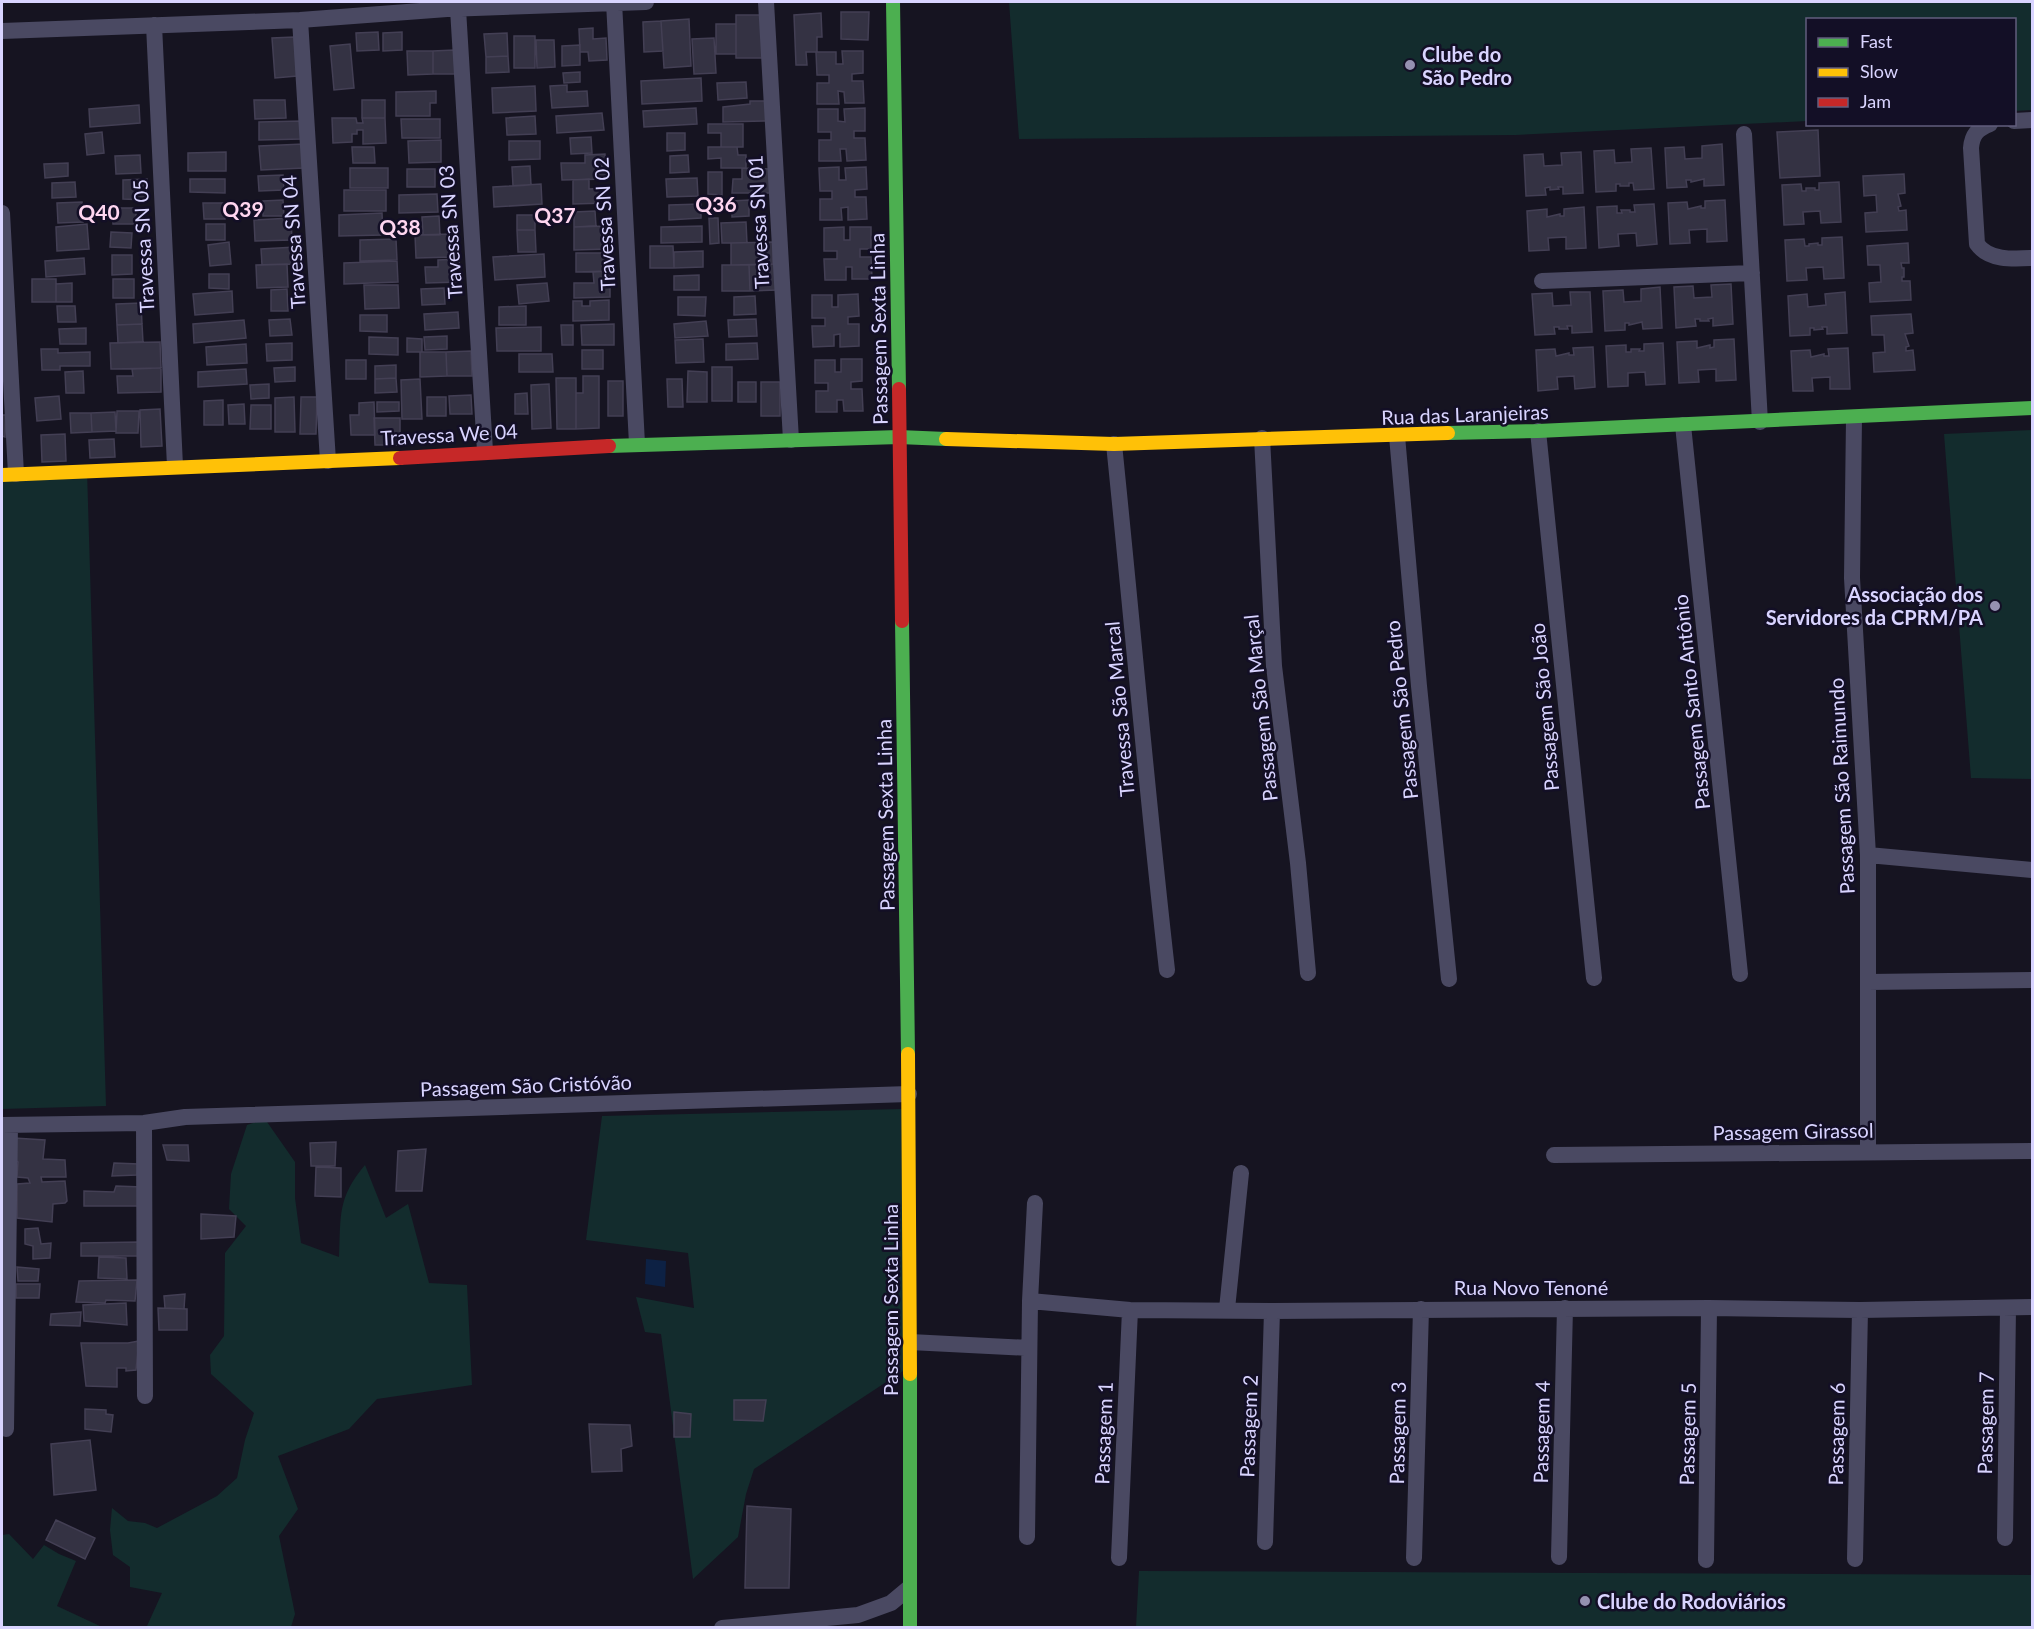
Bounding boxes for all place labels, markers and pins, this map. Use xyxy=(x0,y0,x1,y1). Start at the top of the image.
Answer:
place label: Clube do São Pedro xyxy=(1422,42,1512,89)
marker: Clube do São Pedro xyxy=(1403,58,1417,72)
place label: Associação dos Servidores da CPRM/PA xyxy=(1766,582,1983,629)
marker: Associação dos Servidores da CPRM/PA xyxy=(1988,599,2002,613)
place label: Clube do Rodoviários xyxy=(1597,1589,1786,1613)
marker: Clube do Rodoviários xyxy=(1578,1594,1592,1608)

